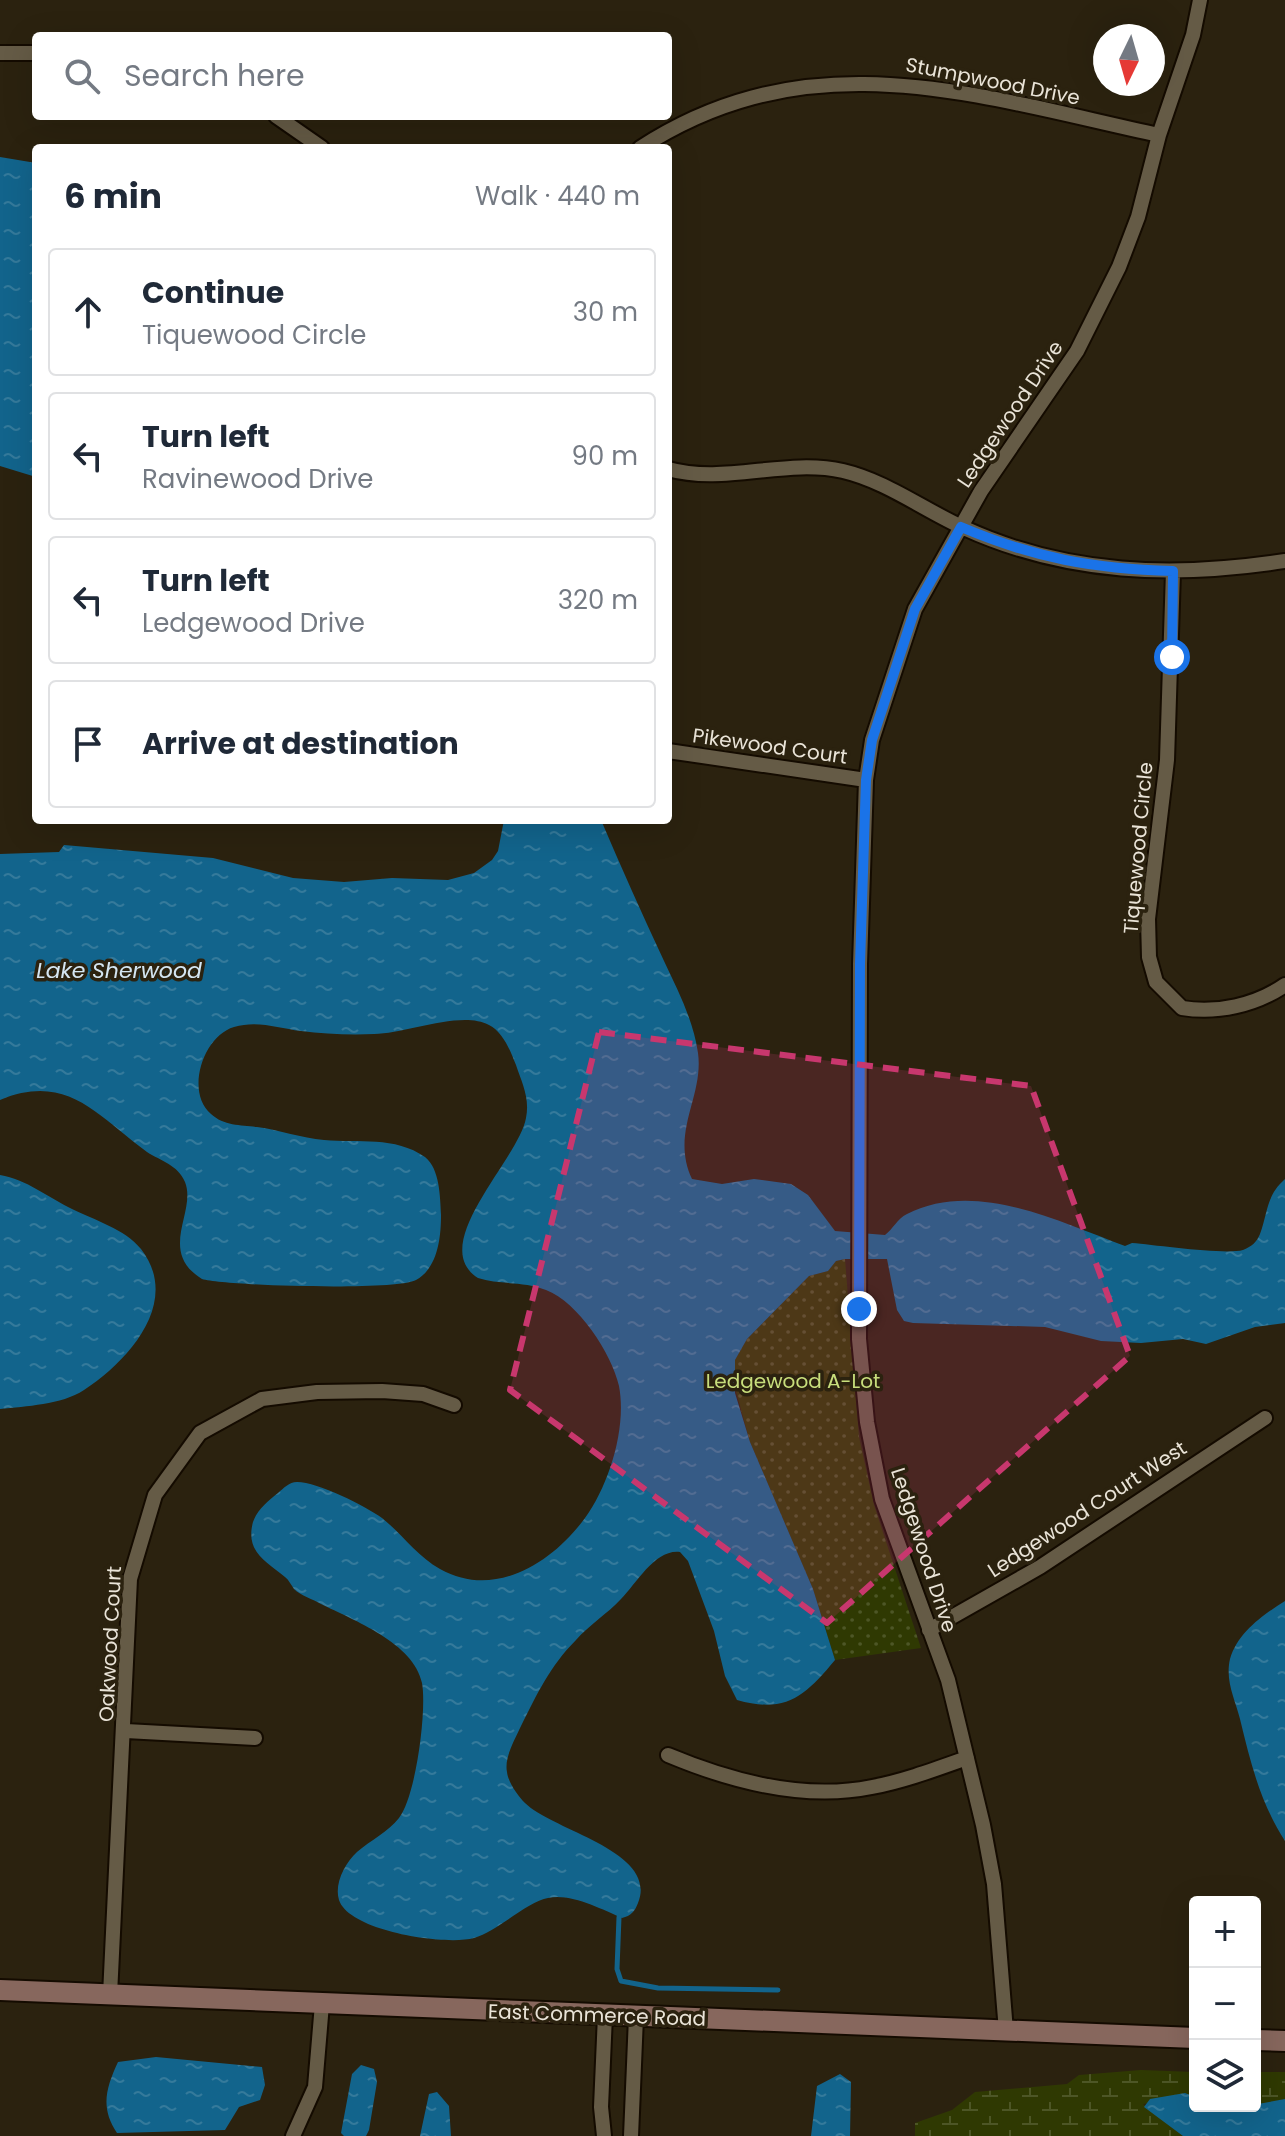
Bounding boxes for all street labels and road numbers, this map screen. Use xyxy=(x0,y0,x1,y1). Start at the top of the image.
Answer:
street label: Stumpwood Drive xyxy=(903,50,1083,112)
street label: Ledgewood Drive xyxy=(950,335,1070,493)
street label: Pikewood Court xyxy=(691,721,849,771)
street label: Tiquewood Circle xyxy=(1117,761,1159,935)
street label: Ledgewood Court West xyxy=(982,1434,1192,1584)
street label: Ledgewood Drive xyxy=(884,1464,964,1636)
street label: Oakwood Court xyxy=(92,1565,128,1723)
street label: East Commerce Road xyxy=(488,1997,706,2033)

